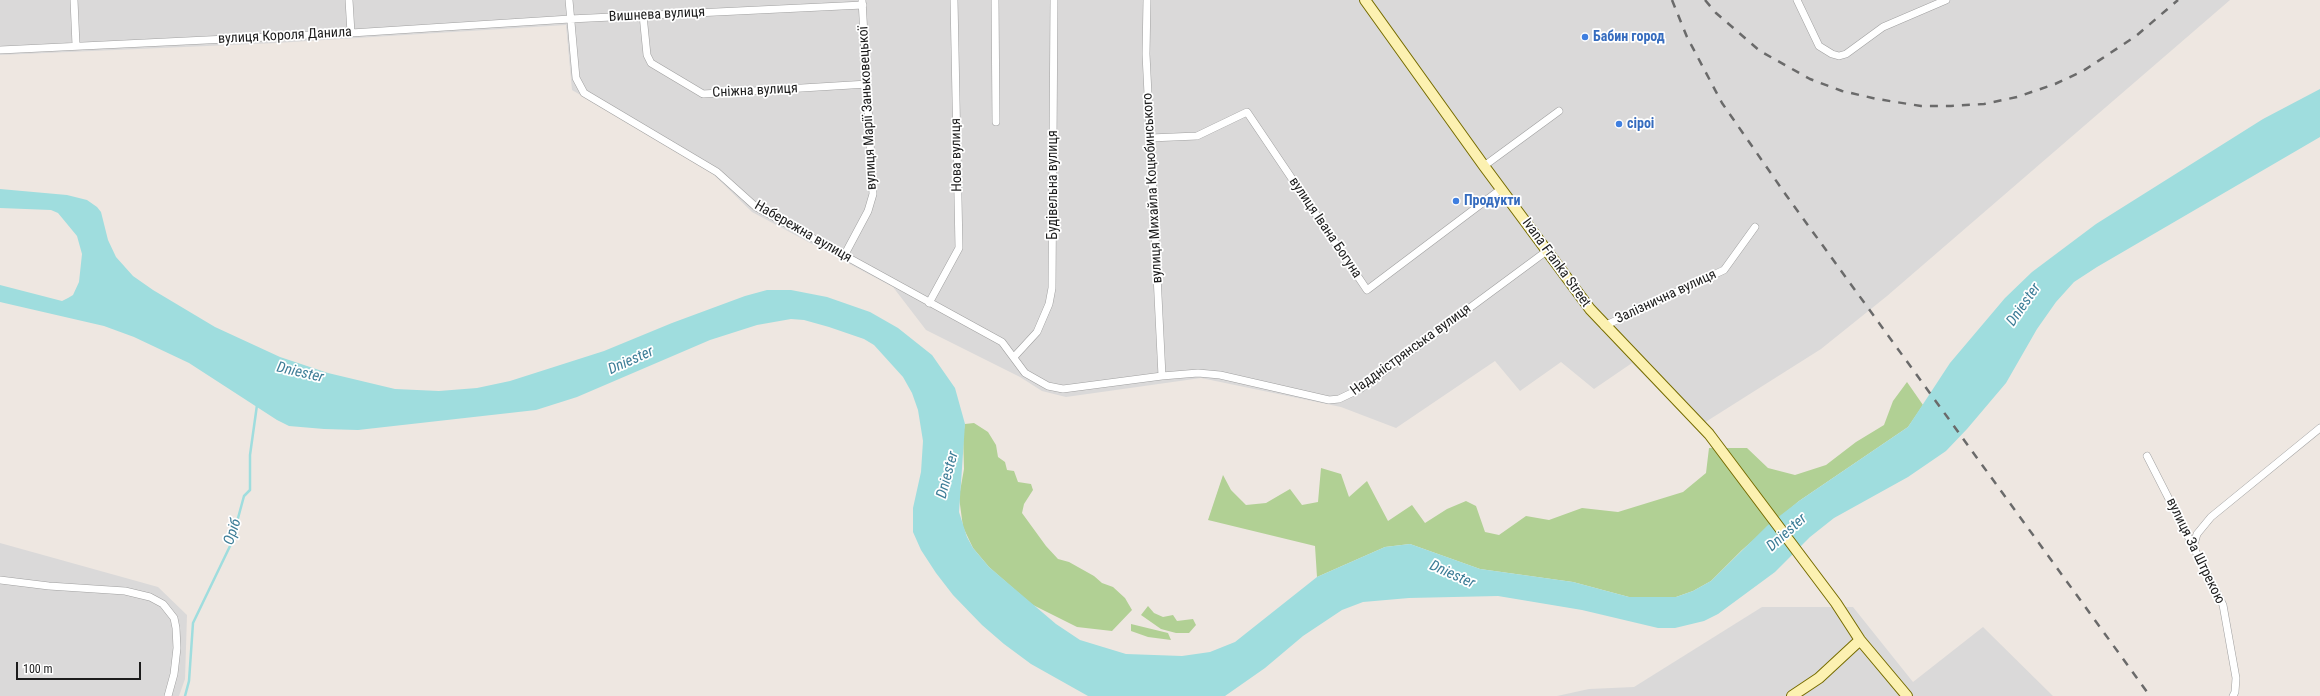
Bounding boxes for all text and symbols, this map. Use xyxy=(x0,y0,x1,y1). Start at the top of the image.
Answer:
street label: Вишнева вулиця xyxy=(608,4,706,26)
street label: вулиця Короля Данила xyxy=(218,24,352,48)
street label: вулиця Марії Заньковецької xyxy=(855,26,881,190)
place label: Бабин город xyxy=(1593,29,1665,45)
marker: Бабин город xyxy=(1580,32,1590,42)
street label: Сніжна вулиця xyxy=(712,80,798,102)
street label: вулиця Михайла Коцюбинського xyxy=(1140,92,1166,284)
place label: сіроі xyxy=(1627,116,1654,132)
street label: Нова вулиця xyxy=(948,118,966,192)
marker: сіроі xyxy=(1614,119,1624,129)
street label: Будівельна вулиця xyxy=(1045,130,1061,240)
street label: вулиця Івана Богуна xyxy=(1285,174,1365,282)
place label: Продукти xyxy=(1464,193,1521,209)
marker: Продукти xyxy=(1451,196,1461,206)
street label: Набережна вулиця xyxy=(751,197,855,267)
street label: Ivana Franka Street xyxy=(1518,215,1594,311)
street label: Залізнична вулиця xyxy=(1613,266,1719,328)
water label: Dniester xyxy=(2003,280,2045,330)
street label: Наддністрянська вулиця xyxy=(1347,301,1475,399)
water label: Dniester xyxy=(606,343,656,379)
water label: Dniester xyxy=(275,359,325,387)
water label: Dniester xyxy=(933,450,963,500)
street label: вулиця За Штрекою xyxy=(2162,495,2228,607)
water label: Dniester xyxy=(1763,510,1811,556)
water label: Оріб xyxy=(220,517,246,547)
water label: Dniester xyxy=(1427,557,1477,593)
scale bar xyxy=(18,654,143,680)
text: 100 m xyxy=(23,662,53,676)

